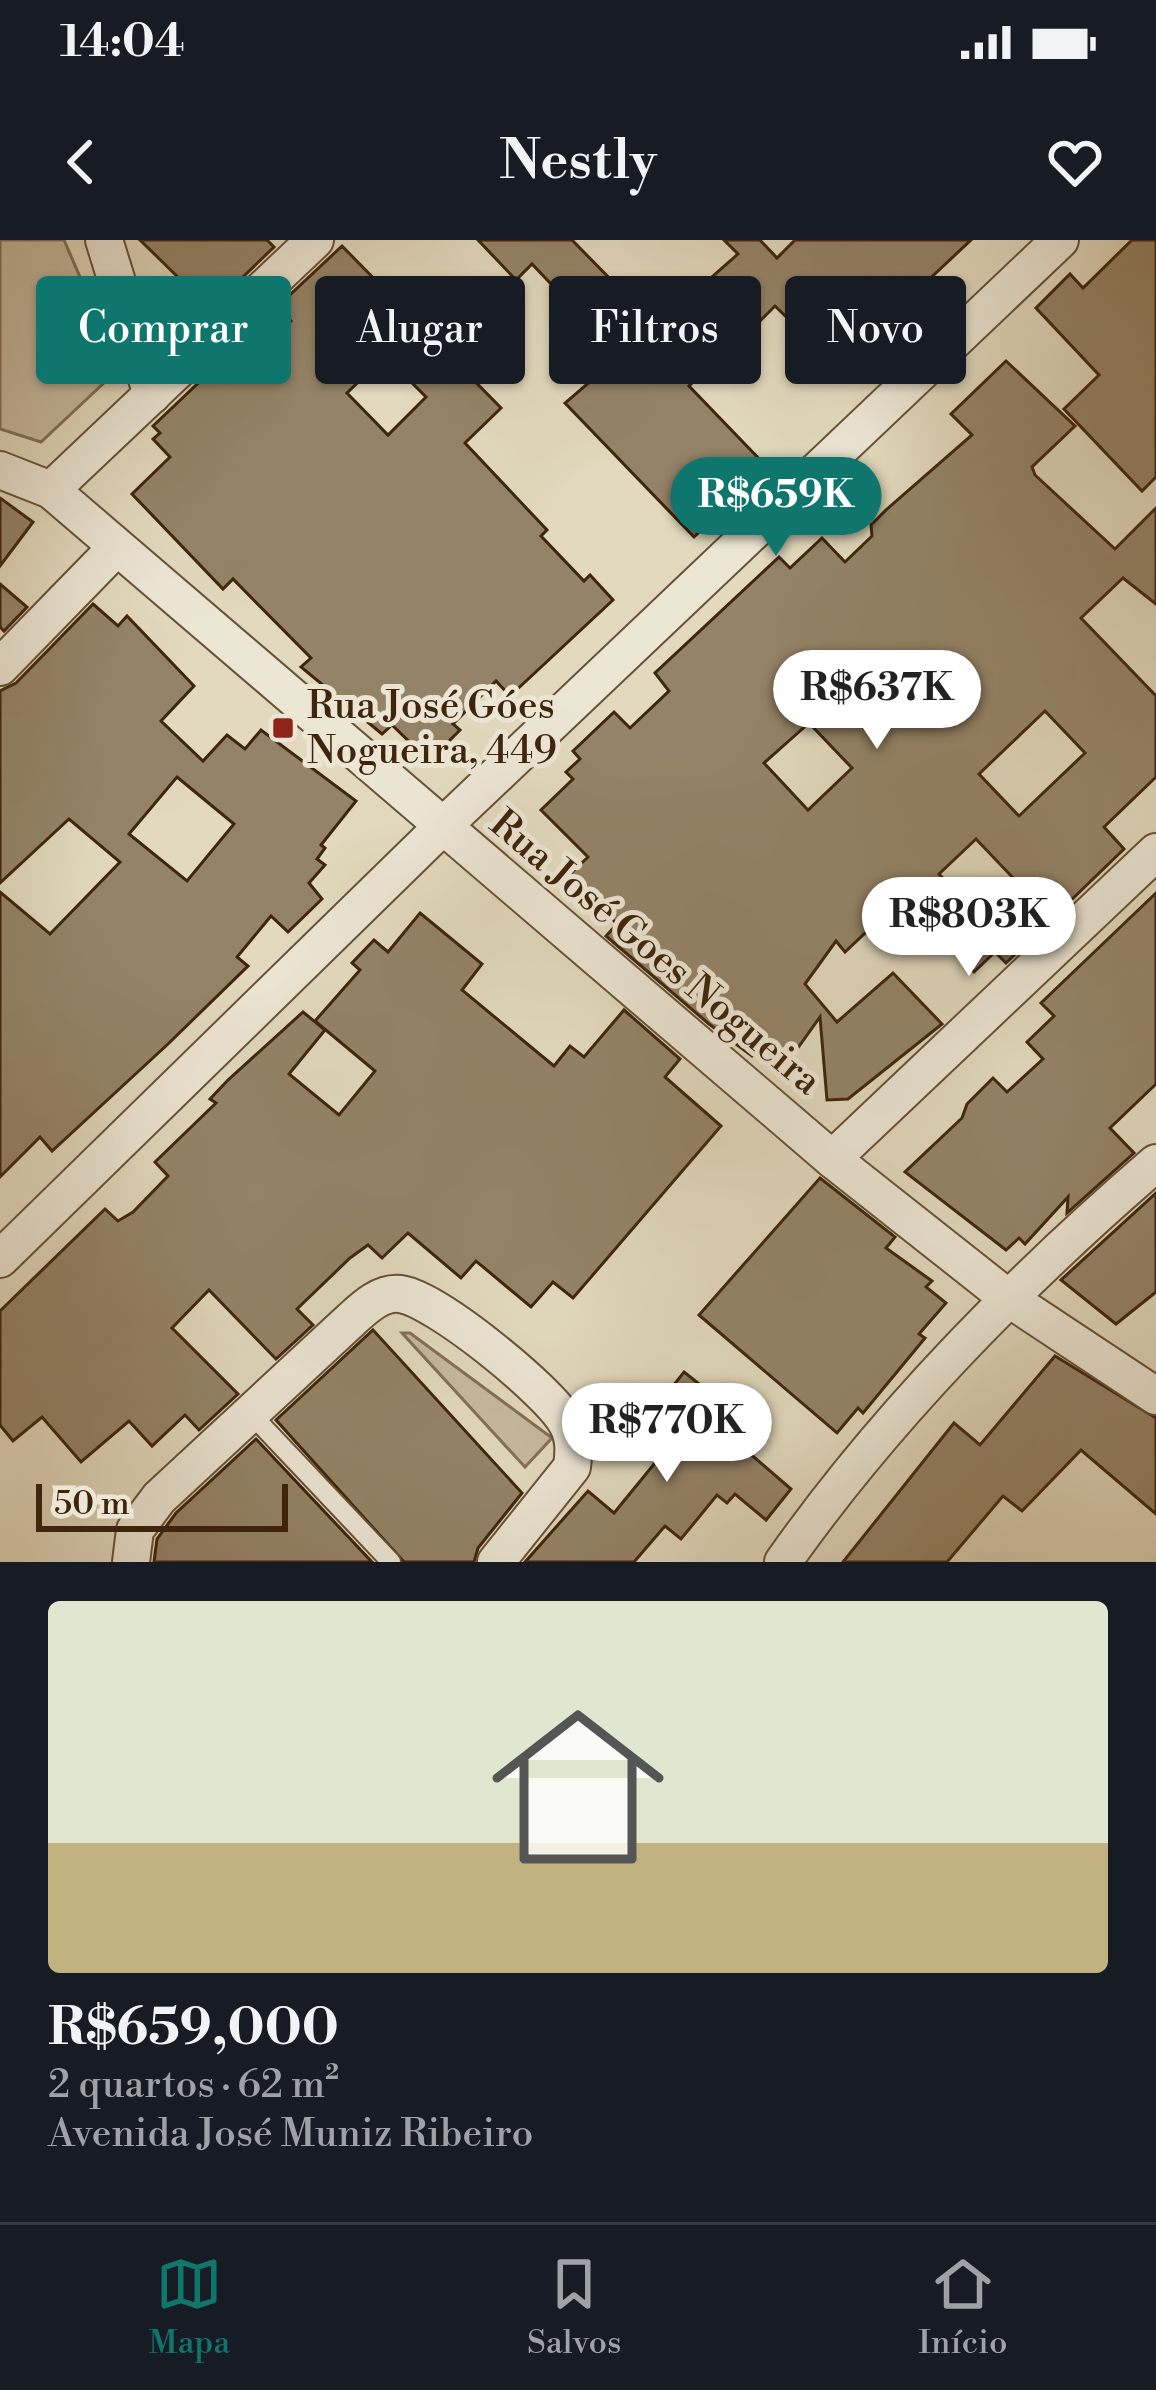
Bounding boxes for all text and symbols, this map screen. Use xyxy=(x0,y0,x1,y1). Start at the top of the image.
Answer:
text: 14:04 xyxy=(60,14,185,71)
text: Nestly xyxy=(499,128,657,196)
icon: back xyxy=(48,129,114,195)
icon: heart xyxy=(1042,129,1108,195)
chip: Comprar xyxy=(36,276,291,384)
chip: Alugar xyxy=(315,276,525,384)
chip: Filtros xyxy=(549,276,761,384)
chip: Novo xyxy=(785,276,966,384)
pin: R$659K xyxy=(678,457,874,559)
text: R$659K xyxy=(698,471,854,520)
pin: R$637K xyxy=(779,650,975,752)
text: R$637K xyxy=(800,664,954,713)
place label: Rua José Góes Nogueira, 449 xyxy=(307,682,557,776)
marker: Rua José Góes Nogueira, 449 xyxy=(270,715,296,741)
street label: Rua José Goes Nogueira xyxy=(479,800,831,1106)
pin: R$803K xyxy=(871,877,1067,979)
text: R$803K xyxy=(889,891,1049,940)
pin: R$770K xyxy=(569,1383,765,1485)
text: R$770K xyxy=(589,1397,745,1446)
scale bar xyxy=(36,1478,288,1531)
text: 50 m xyxy=(54,1484,130,1525)
icon: home xyxy=(470,1679,686,1895)
text: R$659,000 xyxy=(48,1997,339,2061)
text: 2 quartos · 62 m² xyxy=(48,2061,339,2110)
text: Avenida José Muniz Ribeiro xyxy=(48,2110,533,2159)
tab: Mapa xyxy=(148,2251,230,2364)
tab: Salvos xyxy=(527,2251,621,2364)
tab: Início xyxy=(918,2251,1008,2364)

